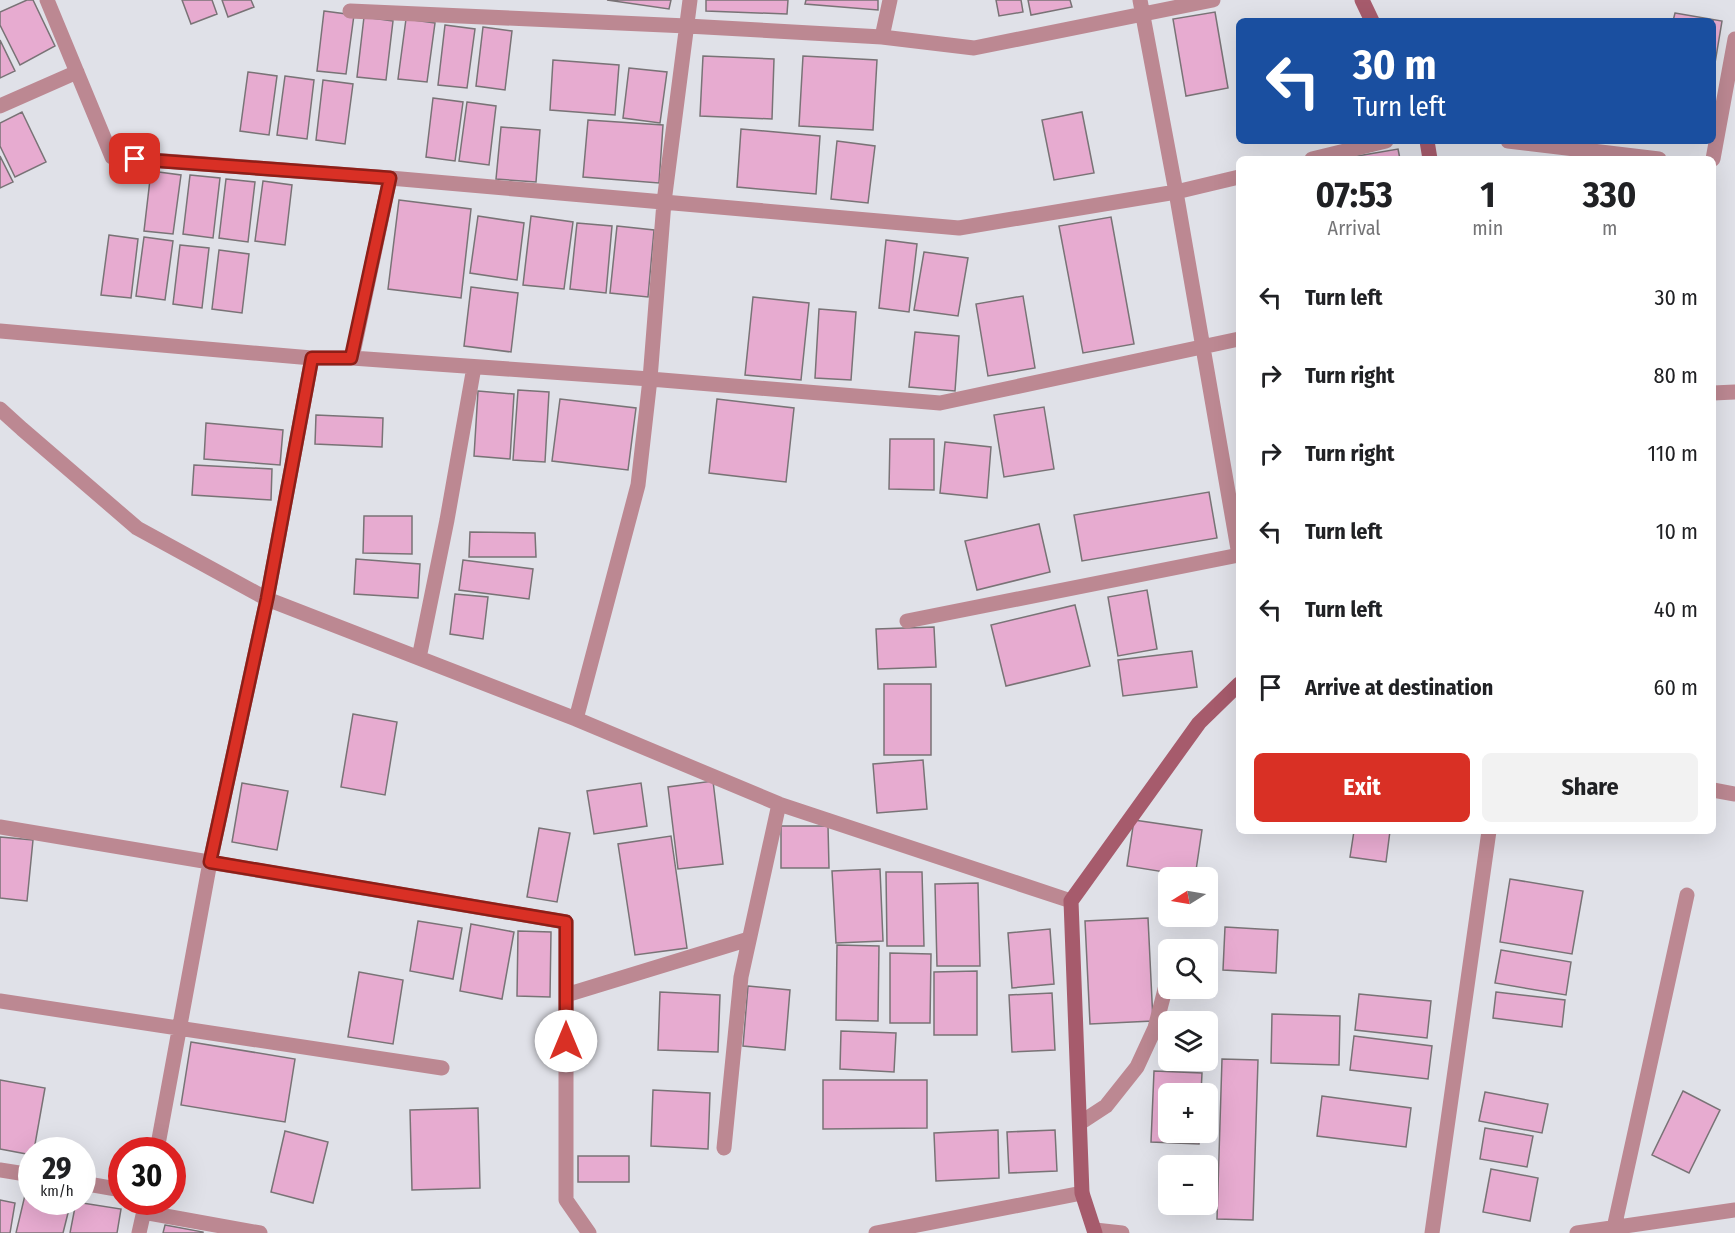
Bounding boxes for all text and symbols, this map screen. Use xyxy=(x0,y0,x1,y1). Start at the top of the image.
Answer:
text: 30 m xyxy=(1353,40,1437,90)
icon: left xyxy=(1254,42,1332,120)
text: Turn left xyxy=(1353,91,1446,123)
pin xyxy=(109,133,160,184)
icon: arrive xyxy=(118,142,151,175)
text: 07:53 xyxy=(1316,173,1393,217)
text: 1 xyxy=(1480,173,1495,217)
text: 330 xyxy=(1583,173,1636,217)
text: Arrival xyxy=(1328,216,1381,240)
text: min xyxy=(1472,216,1503,240)
text: m xyxy=(1602,216,1617,240)
icon: left xyxy=(1254,281,1287,314)
text: Turn left xyxy=(1305,284,1383,311)
text: 30 m xyxy=(1655,284,1698,311)
icon: right xyxy=(1254,359,1287,392)
text: Turn right xyxy=(1305,362,1394,389)
text: 80 m xyxy=(1653,362,1698,389)
icon: right xyxy=(1254,437,1287,470)
text: Turn right xyxy=(1305,440,1394,467)
text: 110 m xyxy=(1648,440,1698,467)
icon: left xyxy=(1254,515,1287,548)
text: Turn left xyxy=(1305,518,1383,545)
text: 10 m xyxy=(1656,518,1698,545)
icon: left xyxy=(1254,593,1287,626)
text: Turn left xyxy=(1305,596,1383,623)
text: 40 m xyxy=(1654,596,1698,623)
icon: arrive xyxy=(1254,671,1287,704)
text: Arrive at destination xyxy=(1305,674,1493,701)
text: 60 m xyxy=(1654,674,1698,701)
button: Exit xyxy=(1254,753,1470,822)
button: Share xyxy=(1482,753,1698,822)
north arrow xyxy=(1158,867,1218,927)
map controls xyxy=(1158,867,1218,1215)
button: search xyxy=(1158,939,1218,999)
position arrow xyxy=(534,1009,598,1073)
button: layers xyxy=(1158,1011,1218,1071)
button: + xyxy=(1158,1083,1218,1143)
speed limit sign: 30 xyxy=(108,1137,186,1215)
text: 29 xyxy=(42,1151,72,1187)
button: − xyxy=(1158,1155,1218,1215)
text: km/h xyxy=(40,1182,74,1200)

